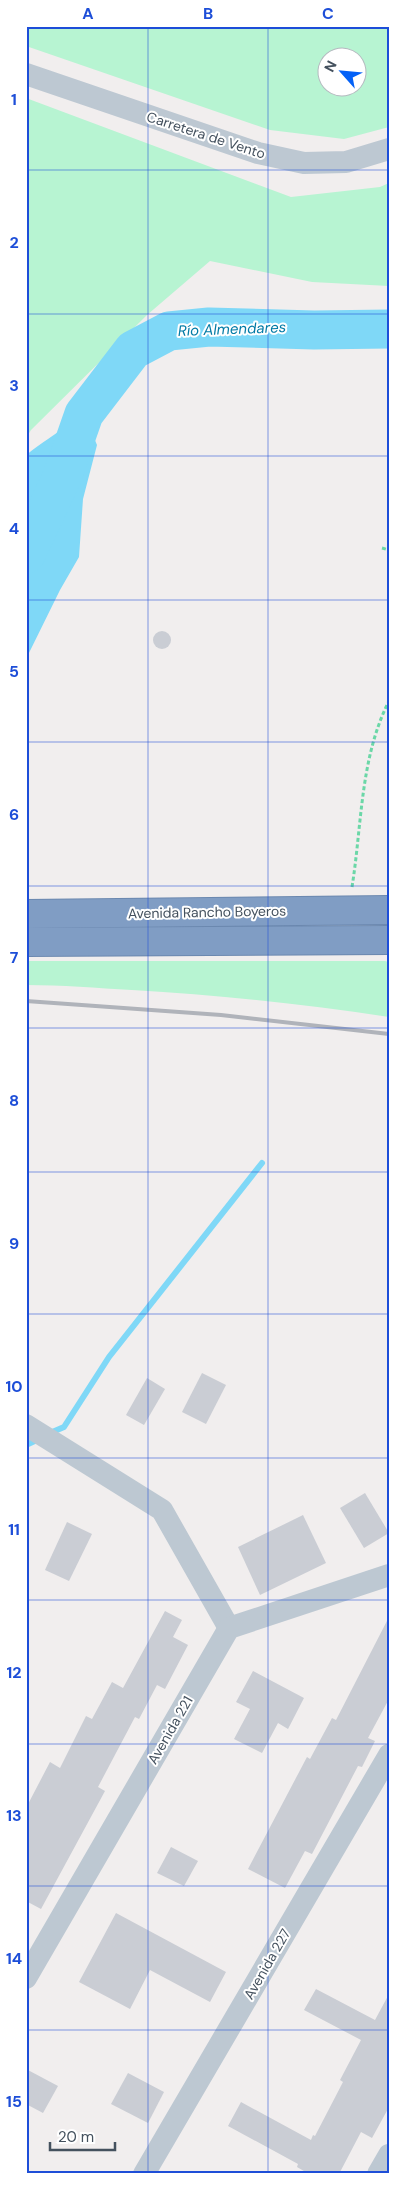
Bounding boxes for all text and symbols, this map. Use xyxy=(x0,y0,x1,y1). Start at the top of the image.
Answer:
text: A xyxy=(82,3,94,24)
text: B xyxy=(203,3,213,24)
text: C xyxy=(322,3,334,24)
north arrow xyxy=(318,48,368,98)
text: N xyxy=(320,57,341,75)
text: 1 xyxy=(11,89,17,110)
street label: Carretera de Vento xyxy=(144,107,268,163)
text: 2 xyxy=(9,232,19,253)
water label: Río Almendares xyxy=(178,317,286,341)
text: 3 xyxy=(9,375,19,396)
text: 4 xyxy=(9,518,19,539)
text: 5 xyxy=(9,661,19,682)
text: 6 xyxy=(9,804,19,825)
street label: Avenida Rancho Boyeros xyxy=(128,902,286,922)
text: 7 xyxy=(10,947,19,968)
text: 8 xyxy=(9,1090,19,1111)
text: 9 xyxy=(9,1233,19,1254)
text: 10 xyxy=(5,1376,23,1397)
text: 11 xyxy=(8,1519,20,1540)
text: 12 xyxy=(6,1662,22,1683)
street label: Avenida 221 xyxy=(143,1693,197,1767)
text: 13 xyxy=(6,1805,22,1826)
street label: Avenida 227 xyxy=(240,1926,294,2002)
text: 14 xyxy=(6,1948,22,1969)
text: 15 xyxy=(6,2091,22,2112)
scale bar xyxy=(50,2120,115,2152)
text: 20 m xyxy=(58,2127,94,2147)

